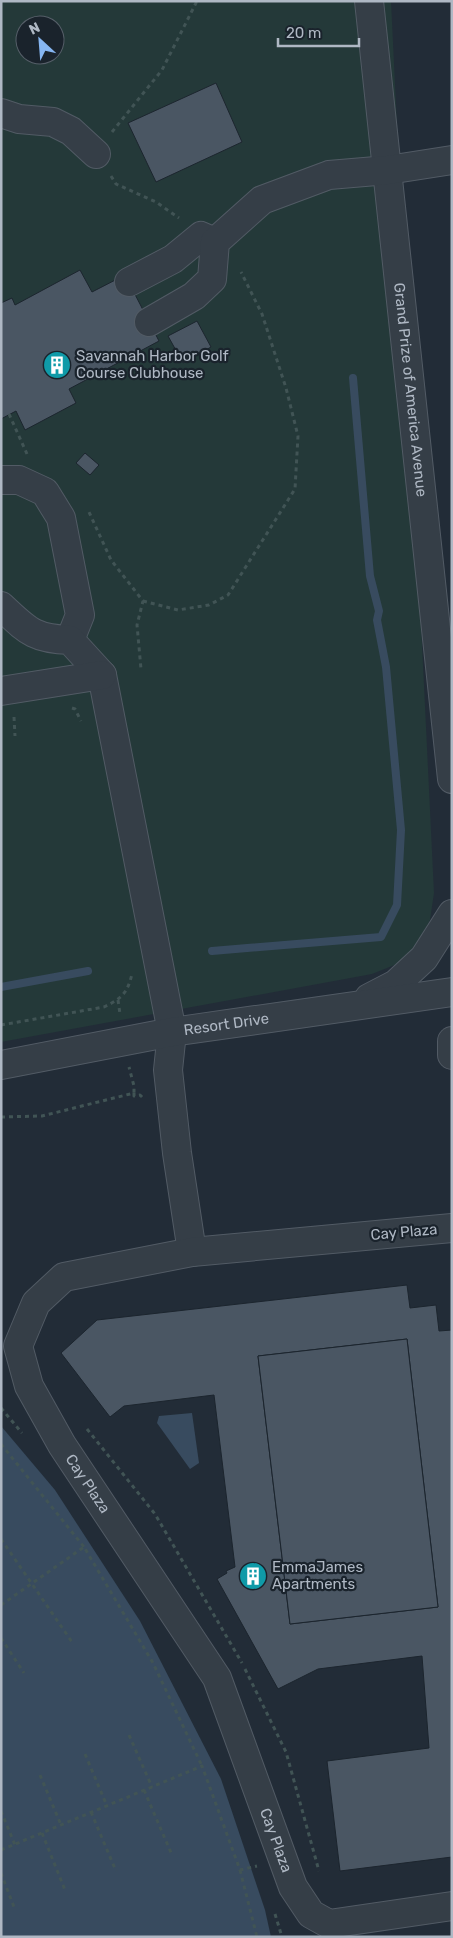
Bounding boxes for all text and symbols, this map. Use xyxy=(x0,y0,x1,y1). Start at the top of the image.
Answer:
north arrow xyxy=(15,15,65,65)
scale bar xyxy=(278,15,359,47)
text: N xyxy=(26,19,43,39)
text: 20 m xyxy=(286,24,321,42)
street label: Grand Prize of America Avenue xyxy=(390,282,431,498)
place label: Savannah Harbor Golf Course Clubhouse xyxy=(76,347,229,382)
building icon: Savannah Harbor Golf Course Clubhouse xyxy=(42,350,72,380)
street label: Resort Drive xyxy=(183,1009,270,1039)
street label: Cay Plaza xyxy=(370,1220,438,1244)
street label: Cay Plaza xyxy=(62,1451,114,1517)
place label: EmmaJames Apartments xyxy=(272,1558,364,1593)
building icon: EmmaJames Apartments xyxy=(238,1561,268,1591)
street label: Cay Plaza xyxy=(256,1806,296,1875)

